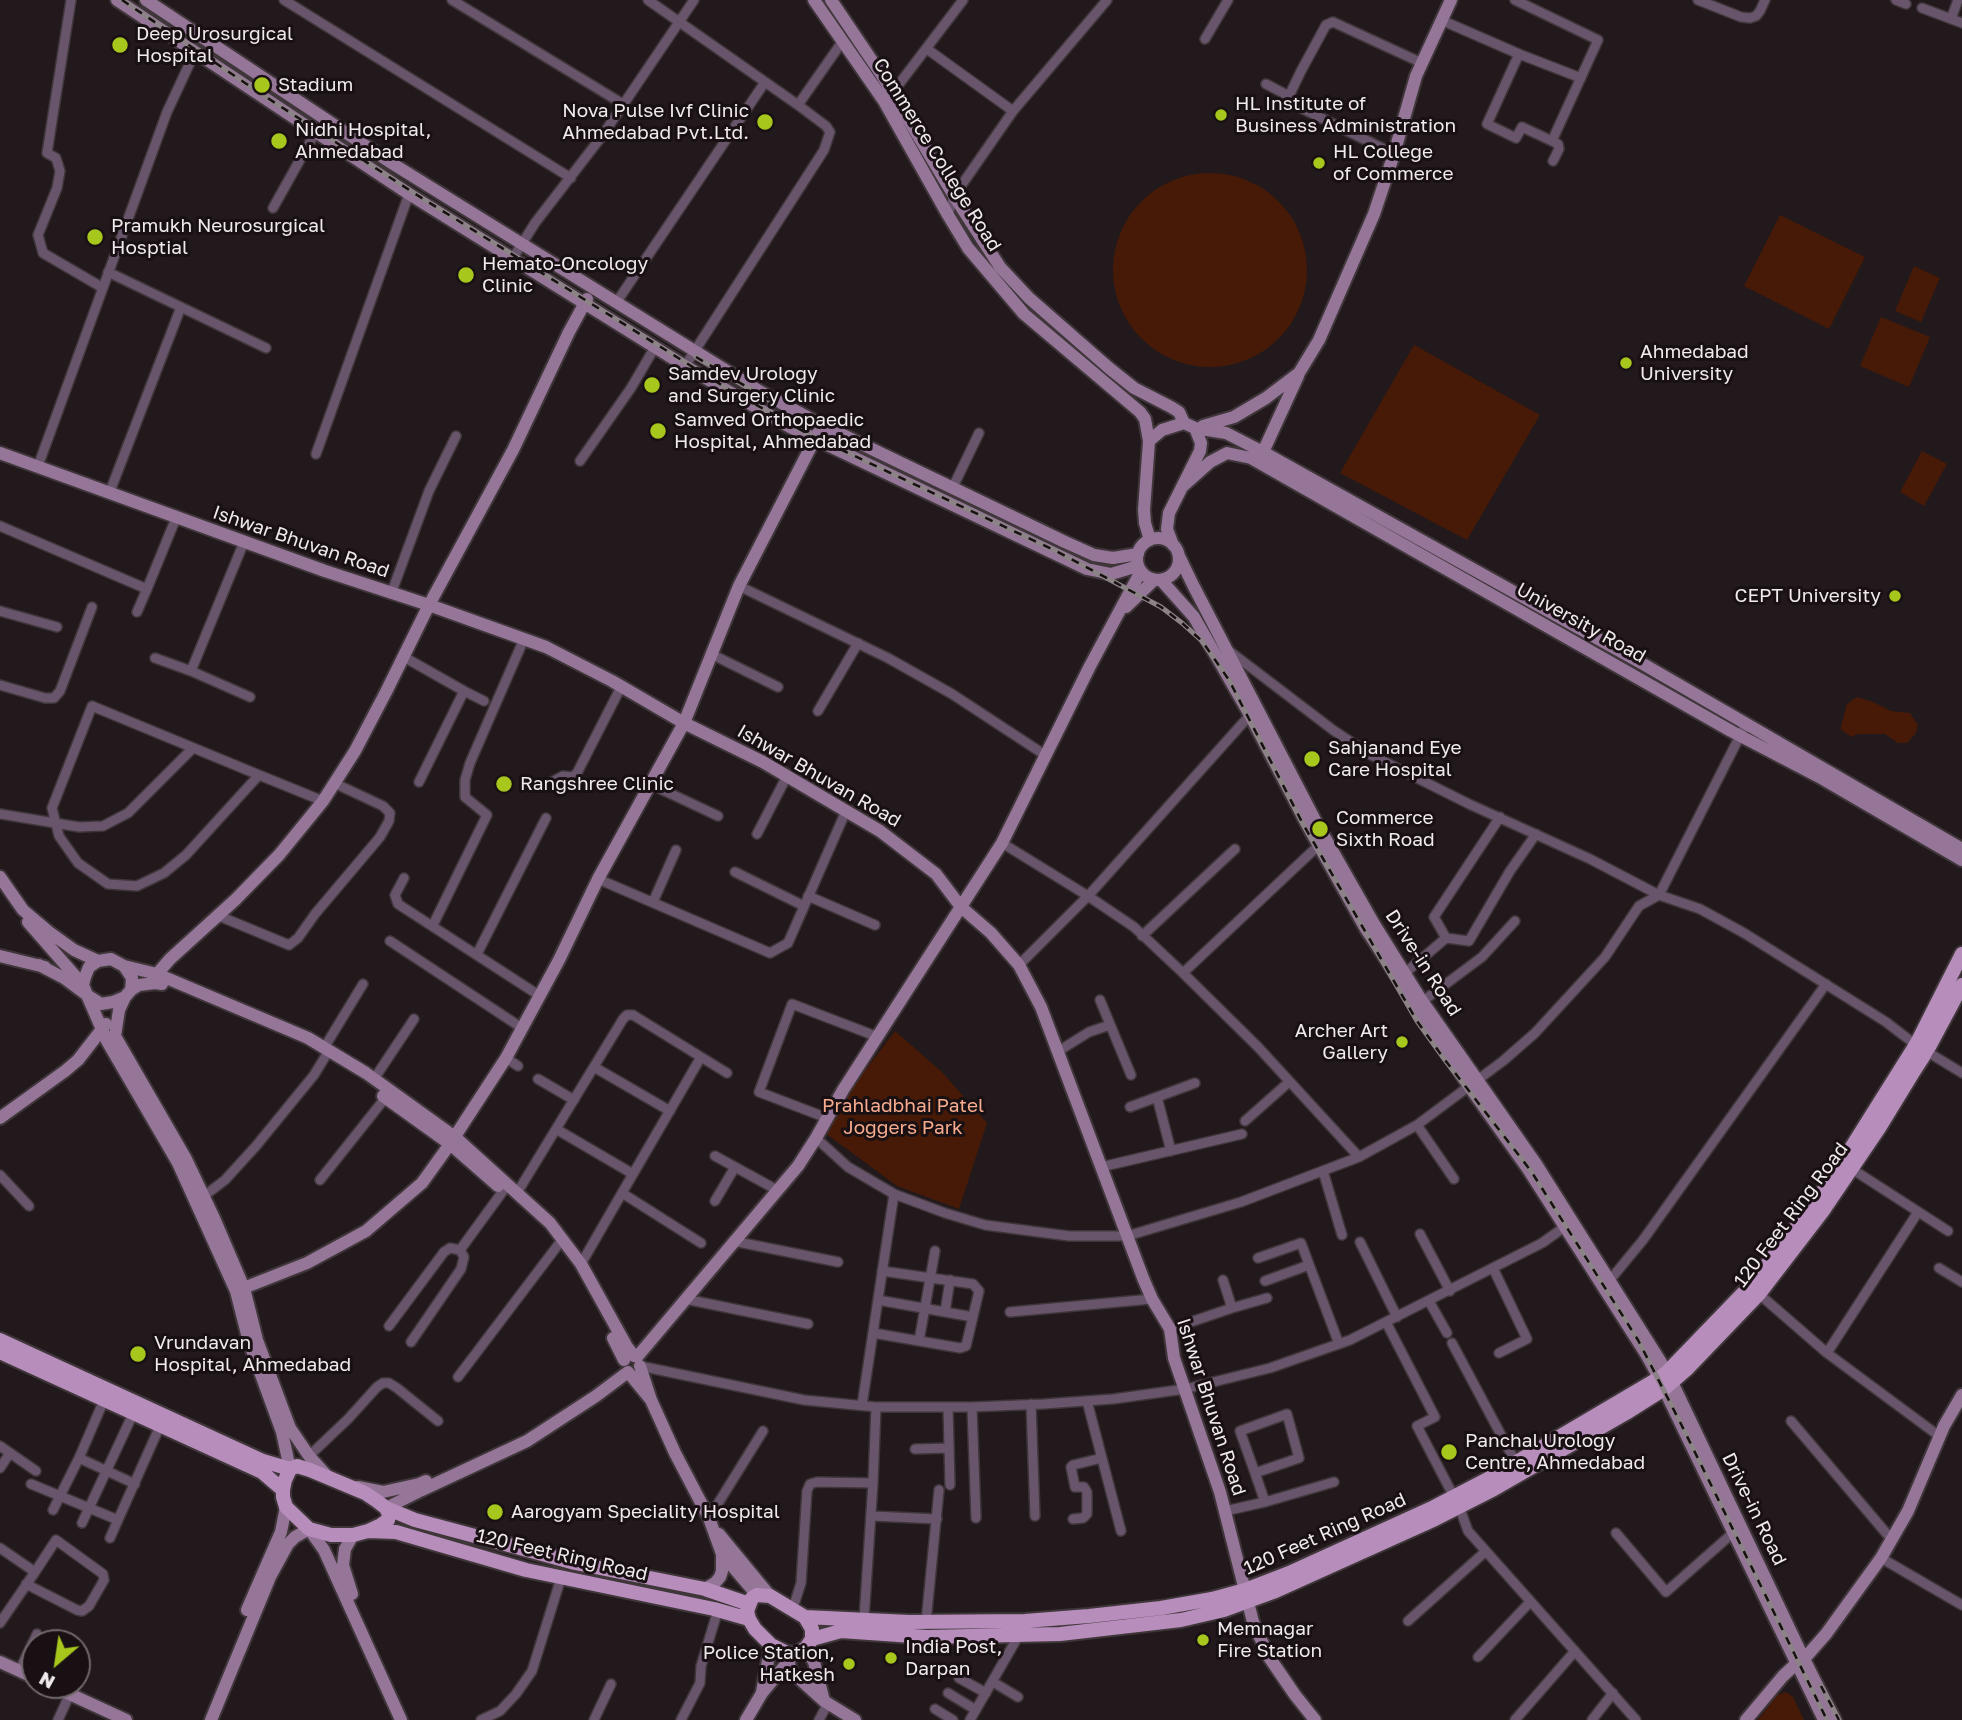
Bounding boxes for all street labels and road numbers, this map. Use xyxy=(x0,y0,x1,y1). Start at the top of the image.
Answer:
street label: Commerce College Road xyxy=(868,54,1006,256)
street label: Ishwar Bhuvan Road xyxy=(210,501,392,583)
street label: University Road xyxy=(1512,578,1650,668)
street label: Ishwar Bhuvan Road xyxy=(733,720,905,832)
street label: Drive-in Road xyxy=(1380,905,1466,1021)
street label: 120 Feet Ring Road xyxy=(1729,1138,1853,1292)
street label: Ishwar Bhuvan Road xyxy=(1172,1315,1250,1499)
street label: Drive-in Road xyxy=(1717,1449,1791,1569)
street label: 120 Feet Ring Road xyxy=(1240,1488,1410,1580)
street label: 120 Feet Ring Road xyxy=(474,1524,650,1586)

